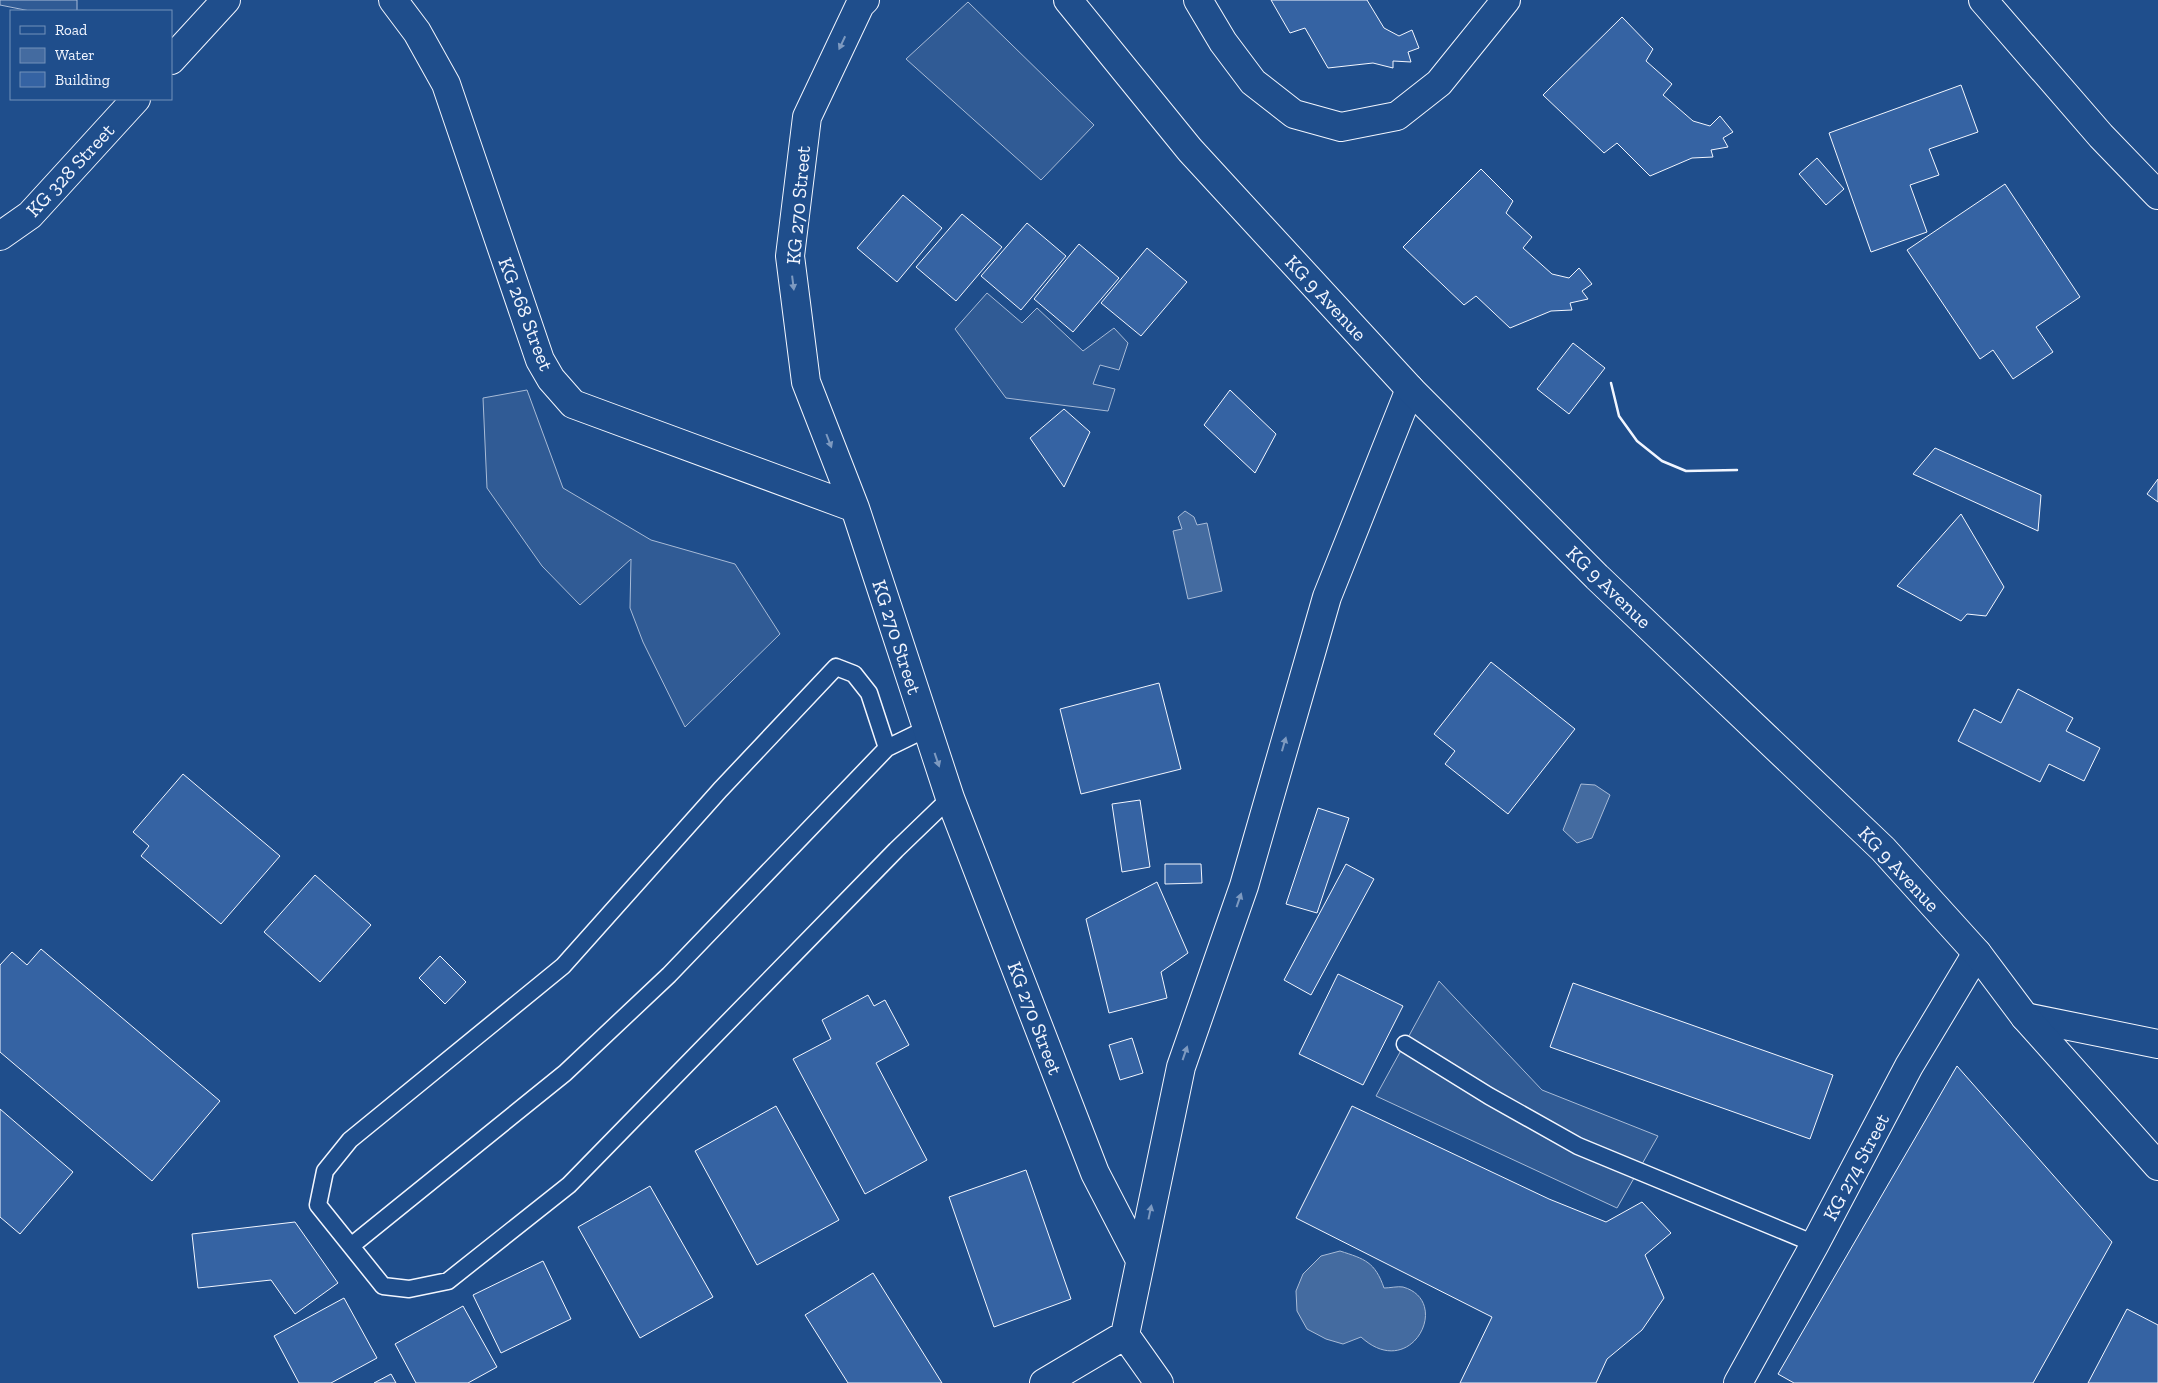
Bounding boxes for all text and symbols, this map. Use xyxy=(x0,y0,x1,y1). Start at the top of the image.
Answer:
legend xyxy=(10,10,172,100)
text: Road xyxy=(55,21,88,39)
one-way arrow xyxy=(838,36,846,50)
text: Water xyxy=(55,46,95,64)
text: Building xyxy=(55,71,110,89)
street label: KG 328 Street xyxy=(21,118,120,222)
street label: KG 270 Street xyxy=(781,144,815,265)
street label: KG 9 Avenue xyxy=(1280,250,1372,346)
street label: KG 268 Street xyxy=(493,254,559,375)
one-way arrow xyxy=(789,276,797,292)
one-way arrow xyxy=(825,434,833,448)
street label: KG 9 Avenue xyxy=(1562,541,1656,633)
street label: KG 270 Street xyxy=(867,577,927,698)
one-way arrow xyxy=(1281,736,1289,751)
one-way arrow xyxy=(934,753,941,768)
street label: KG 9 Avenue xyxy=(1853,821,1945,917)
one-way arrow xyxy=(1235,892,1243,907)
street label: KG 270 Street xyxy=(1002,958,1068,1078)
one-way arrow xyxy=(1182,1046,1190,1061)
street label: KG 274 Street xyxy=(1818,1109,1895,1225)
one-way arrow xyxy=(1147,1204,1155,1220)

